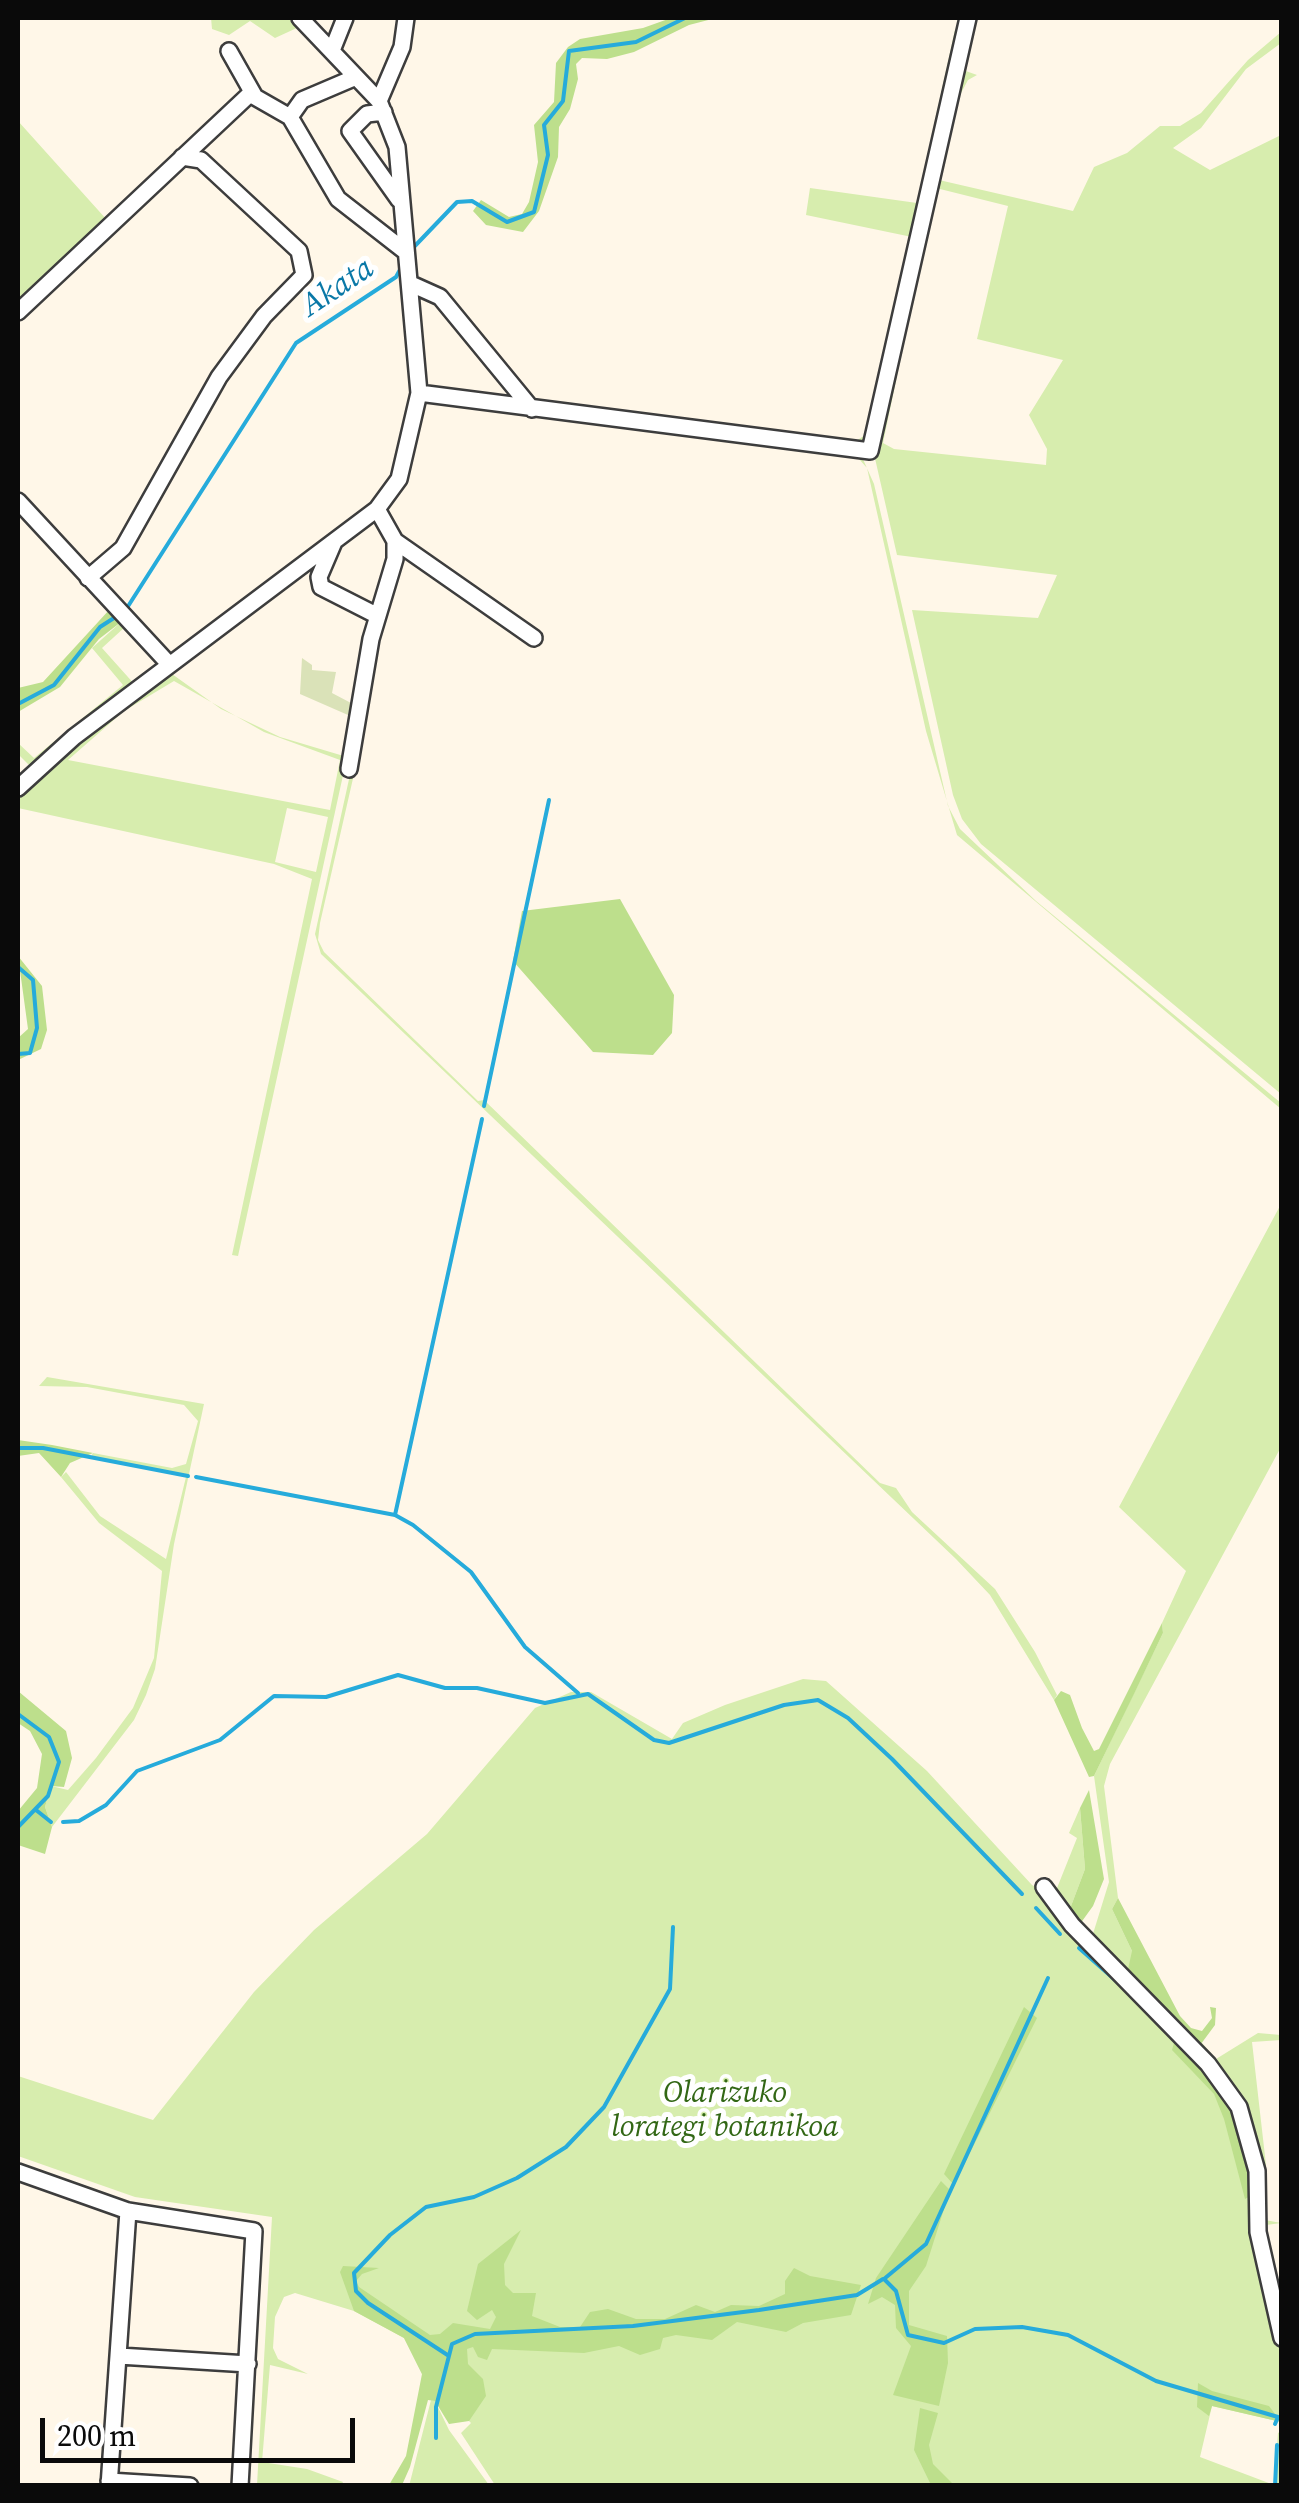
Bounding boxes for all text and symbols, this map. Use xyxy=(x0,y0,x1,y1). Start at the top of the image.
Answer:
water label: Akata xyxy=(294,250,382,326)
park label: Olarizuko lorategi botanikoa xyxy=(611,2076,839,2146)
scale bar xyxy=(45,2398,360,2460)
text: 200 m xyxy=(57,2415,136,2456)

